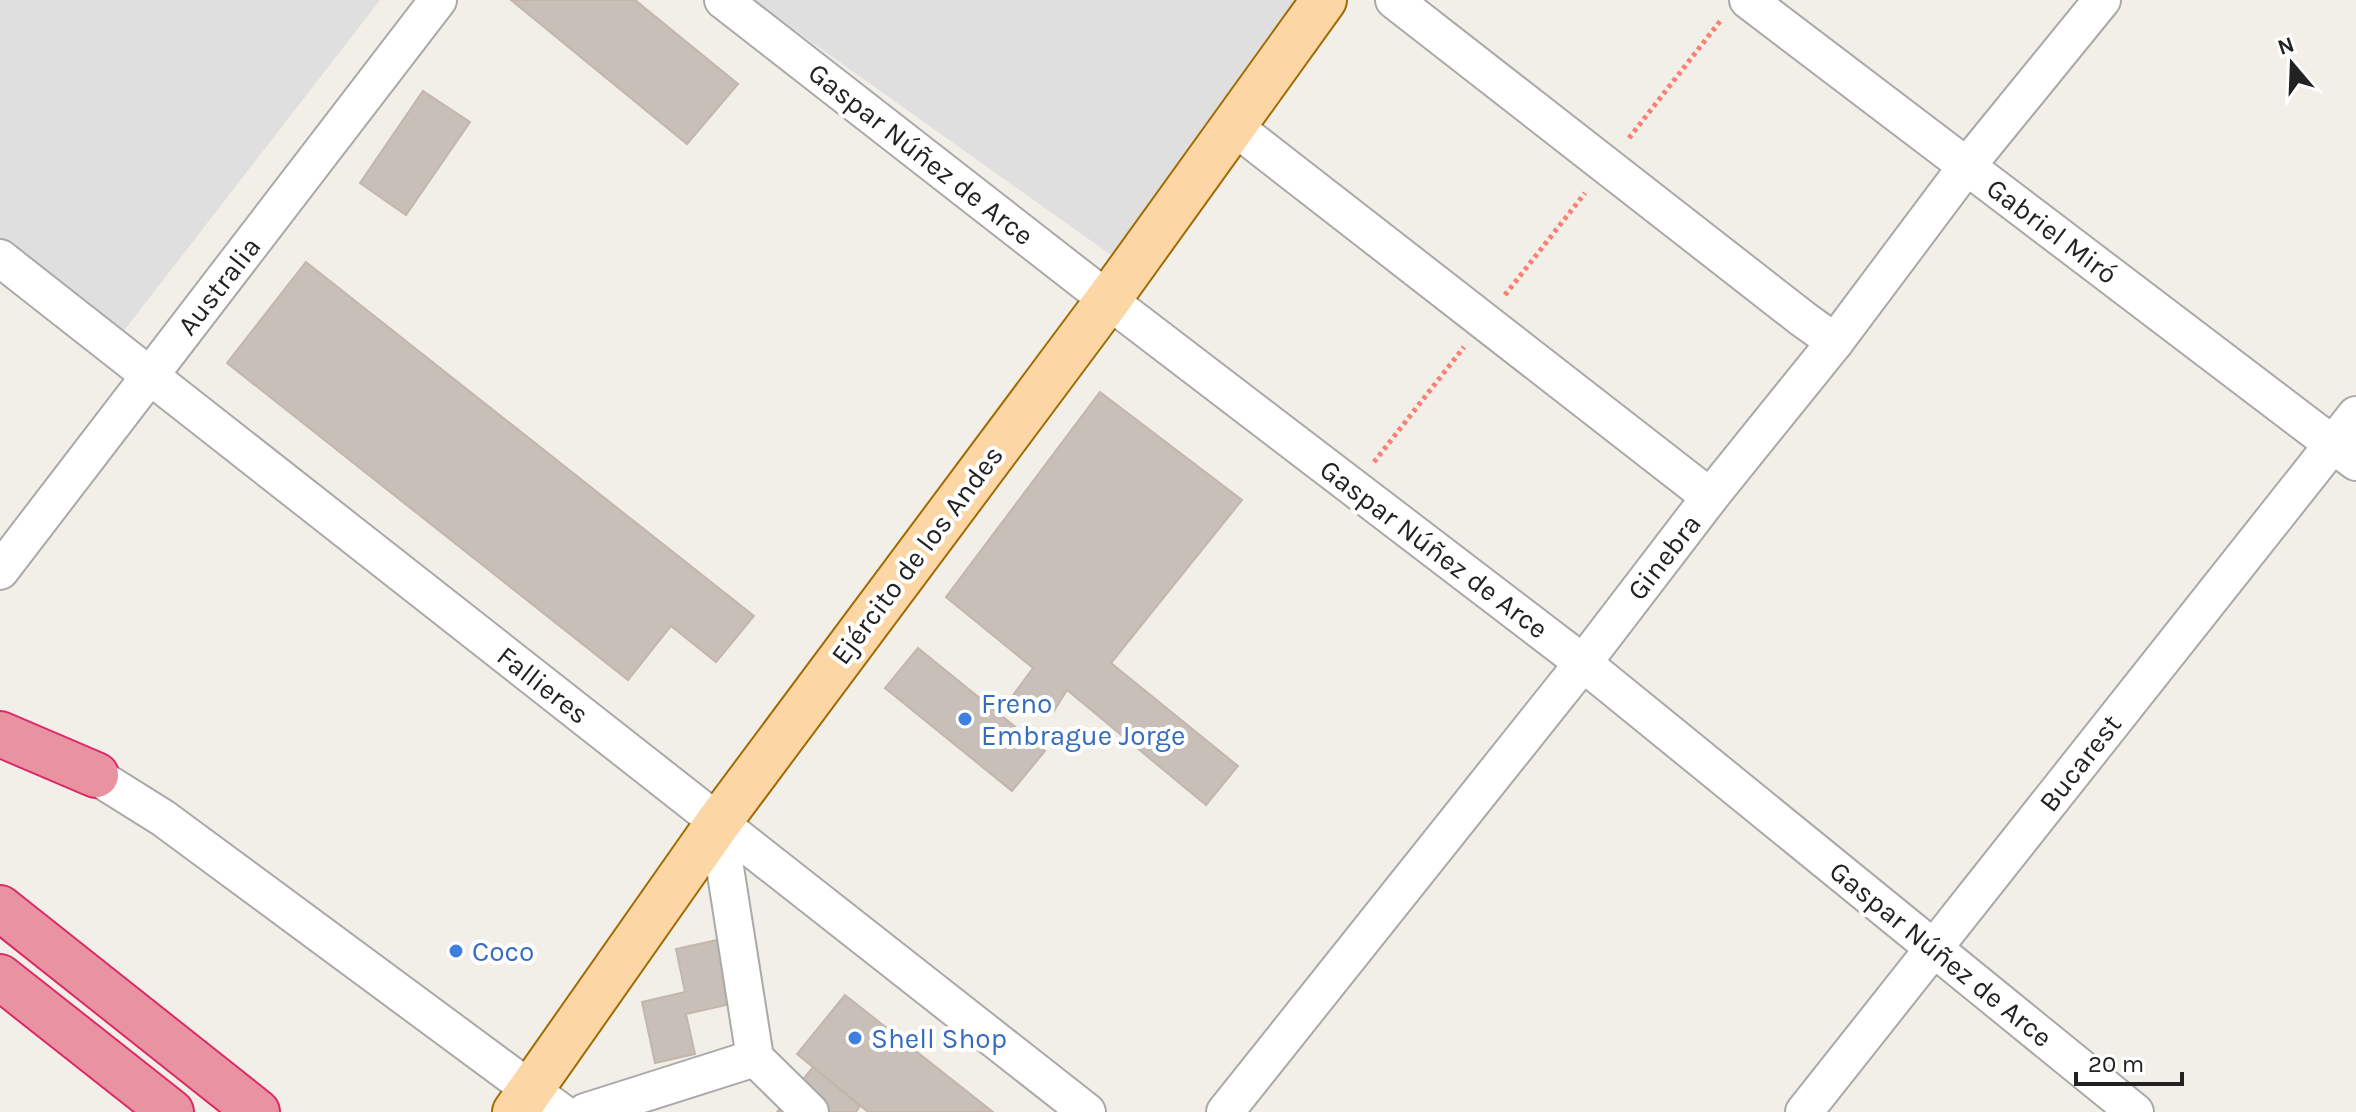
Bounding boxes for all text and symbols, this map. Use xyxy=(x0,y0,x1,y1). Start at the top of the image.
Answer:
north arrow xyxy=(2252,24,2332,104)
text: N xyxy=(2274,31,2298,61)
street label: Gaspar Núñez de Arce xyxy=(802,56,1040,252)
street label: Gabriel Miró xyxy=(1980,171,2124,291)
street label: Australia xyxy=(170,230,268,342)
street label: Ejército de los Andes xyxy=(824,439,1010,671)
street label: Gaspar Núñez de Arce xyxy=(1314,453,1554,645)
street label: Ginebra xyxy=(1620,508,1708,606)
street label: Fallieres xyxy=(491,639,595,731)
place label: Freno Embrague Jorge xyxy=(981,687,1185,752)
street label: Bucarest xyxy=(2032,708,2128,818)
marker: Freno Embrague Jorge xyxy=(956,710,974,728)
street label: Gaspar Núñez de Arce xyxy=(1823,854,2059,1054)
place label: Coco xyxy=(472,935,534,968)
marker: Coco xyxy=(447,942,465,960)
place label: Shell Shop xyxy=(871,1022,1007,1055)
marker: Shell Shop xyxy=(846,1029,864,1047)
scale bar xyxy=(2076,1036,2182,1086)
text: 20 m xyxy=(2088,1050,2144,1078)

